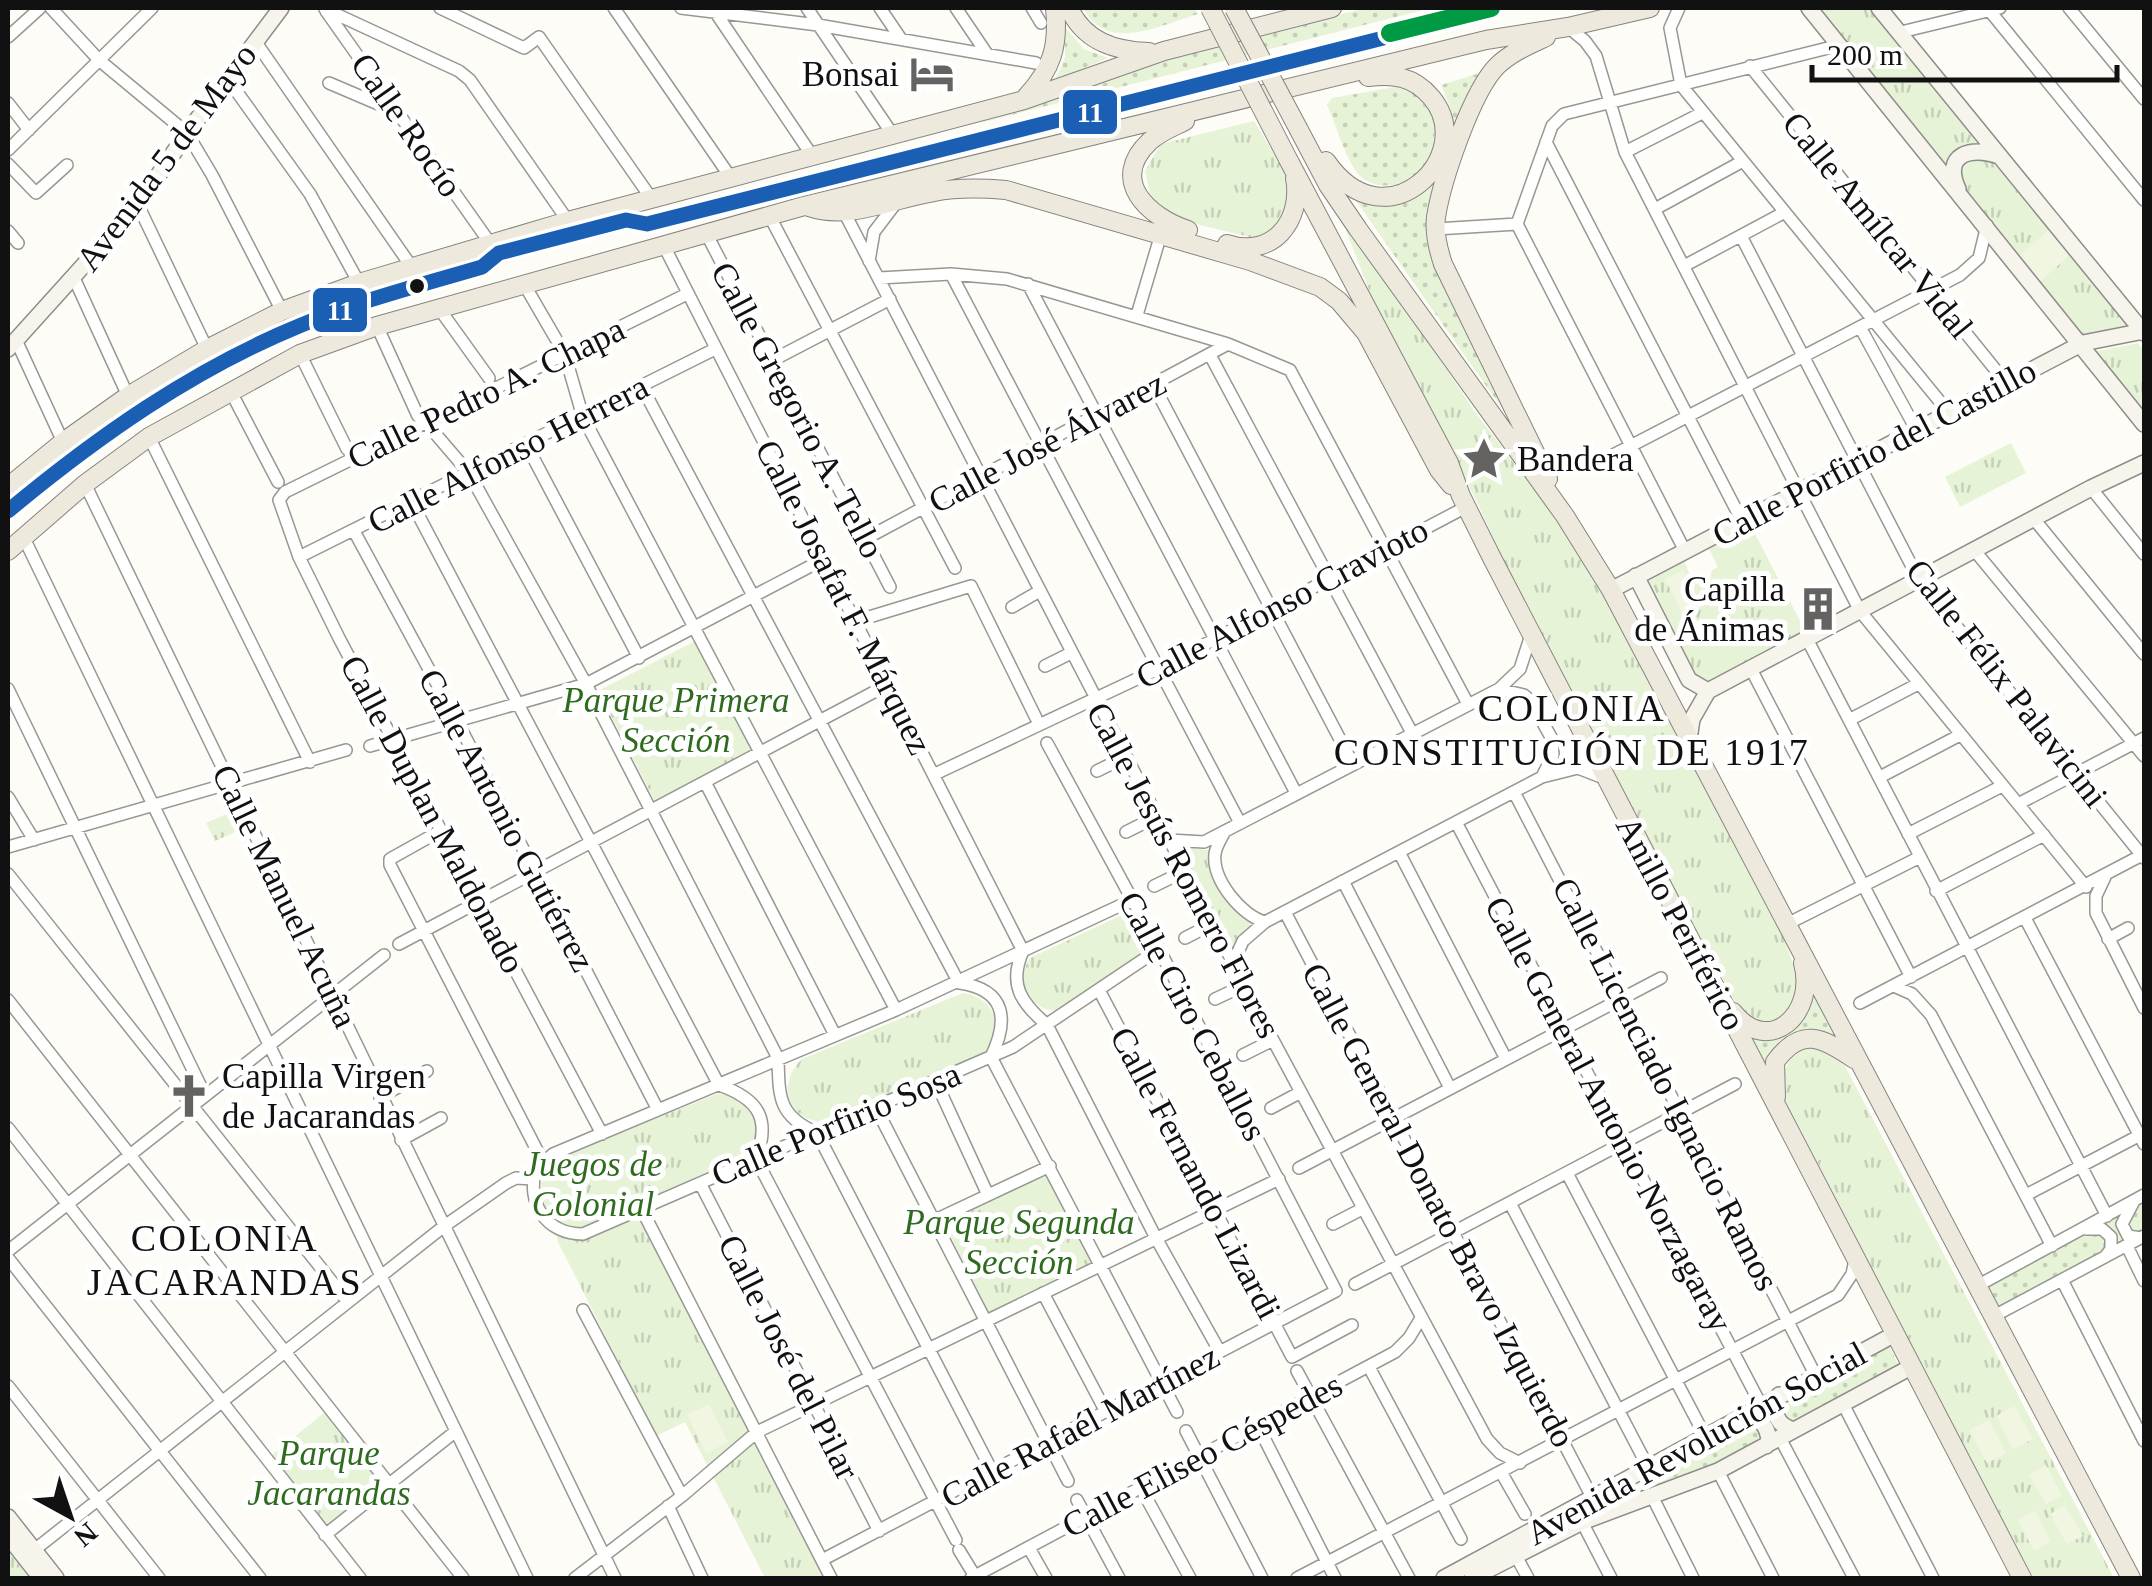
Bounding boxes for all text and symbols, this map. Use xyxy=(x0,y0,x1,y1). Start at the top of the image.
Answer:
scale bar xyxy=(1812,20,2117,82)
street label: Avenida 5 de Mayo xyxy=(68,36,265,279)
text: 200 m xyxy=(1827,38,1903,71)
street label: Calle Rocío xyxy=(343,46,470,205)
hotel icon: Bonsai xyxy=(908,50,956,98)
place label: Bonsai xyxy=(802,55,899,94)
line badge: 11 xyxy=(1061,88,1119,136)
text: 11 xyxy=(1077,97,1103,128)
street label: Calle Amílcar Vidal xyxy=(1775,105,1981,346)
street label: Calle Gregorio A. Tello xyxy=(703,256,892,565)
unlabelled marker xyxy=(407,276,427,296)
line badge: 11 xyxy=(311,286,369,334)
text: 11 xyxy=(327,295,353,326)
street label: Calle Pedro A. Chapa xyxy=(341,309,631,477)
street label: Calle Porfirio del Castillo xyxy=(1706,351,2043,554)
street label: Calle José Álvarez xyxy=(922,364,1172,521)
street label: Calle Alfonso Herrera xyxy=(362,367,655,542)
street label: Calle Josafat F. Márquez xyxy=(747,434,940,761)
place icon: Bandera xyxy=(1460,435,1508,483)
place label: Bandera xyxy=(1517,440,1634,479)
street label: Calle Alfonso Cravioto xyxy=(1130,510,1435,697)
street label: Calle Félix Palavicini xyxy=(1898,552,2115,815)
place label: Capilla de Ánimas xyxy=(1634,570,1785,649)
building icon: Capilla de Ánimas xyxy=(1794,585,1842,633)
street label: Calle Duplan Maldonado xyxy=(332,649,533,980)
street label: Calle Antonio Gutiérrez xyxy=(410,663,603,978)
park label: Parque Primera Sección xyxy=(561,681,790,760)
district label: COLONIA CONSTITUCIÓN DE 1917 xyxy=(1334,687,1810,773)
street label: Calle Jesús Romero Flores xyxy=(1078,696,1289,1045)
street label: Calle Manuel Acuña xyxy=(204,758,365,1034)
street label: Anillo Periférico xyxy=(1608,810,1753,1037)
street label: Calle Licenciado Ignacio Ramos xyxy=(1544,871,1787,1297)
street label: Calle Ciro Ceballos xyxy=(1111,885,1275,1147)
street label: Calle General Antonio Norzagaray xyxy=(1477,890,1740,1339)
street label: Calle General Donato Bravo Izquierdo xyxy=(1294,957,1583,1454)
street label: Calle Fernando Lizardi xyxy=(1102,1021,1289,1326)
street label: Calle Porfirio Sosa xyxy=(706,1054,967,1194)
place label: Capilla Virgen de Jacarandas xyxy=(222,1057,426,1136)
church icon: Capilla Virgen de Jacarandas xyxy=(165,1072,213,1120)
park label: Juegos de Colonial xyxy=(524,1145,662,1224)
park label: Parque Segunda Sección xyxy=(902,1203,1135,1282)
district label: COLONIA JACARANDAS xyxy=(87,1217,363,1303)
street label: Calle José del Pilar xyxy=(710,1228,867,1486)
street label: Avenida Revolución Social xyxy=(1520,1334,1873,1553)
street label: Calle Rafaél Martínez xyxy=(935,1337,1226,1516)
street label: Calle Eliseo Céspedes xyxy=(1056,1365,1349,1546)
park label: Parque Jacarandas xyxy=(247,1434,411,1513)
north arrow xyxy=(20,1466,120,1566)
text: N xyxy=(68,1516,103,1553)

